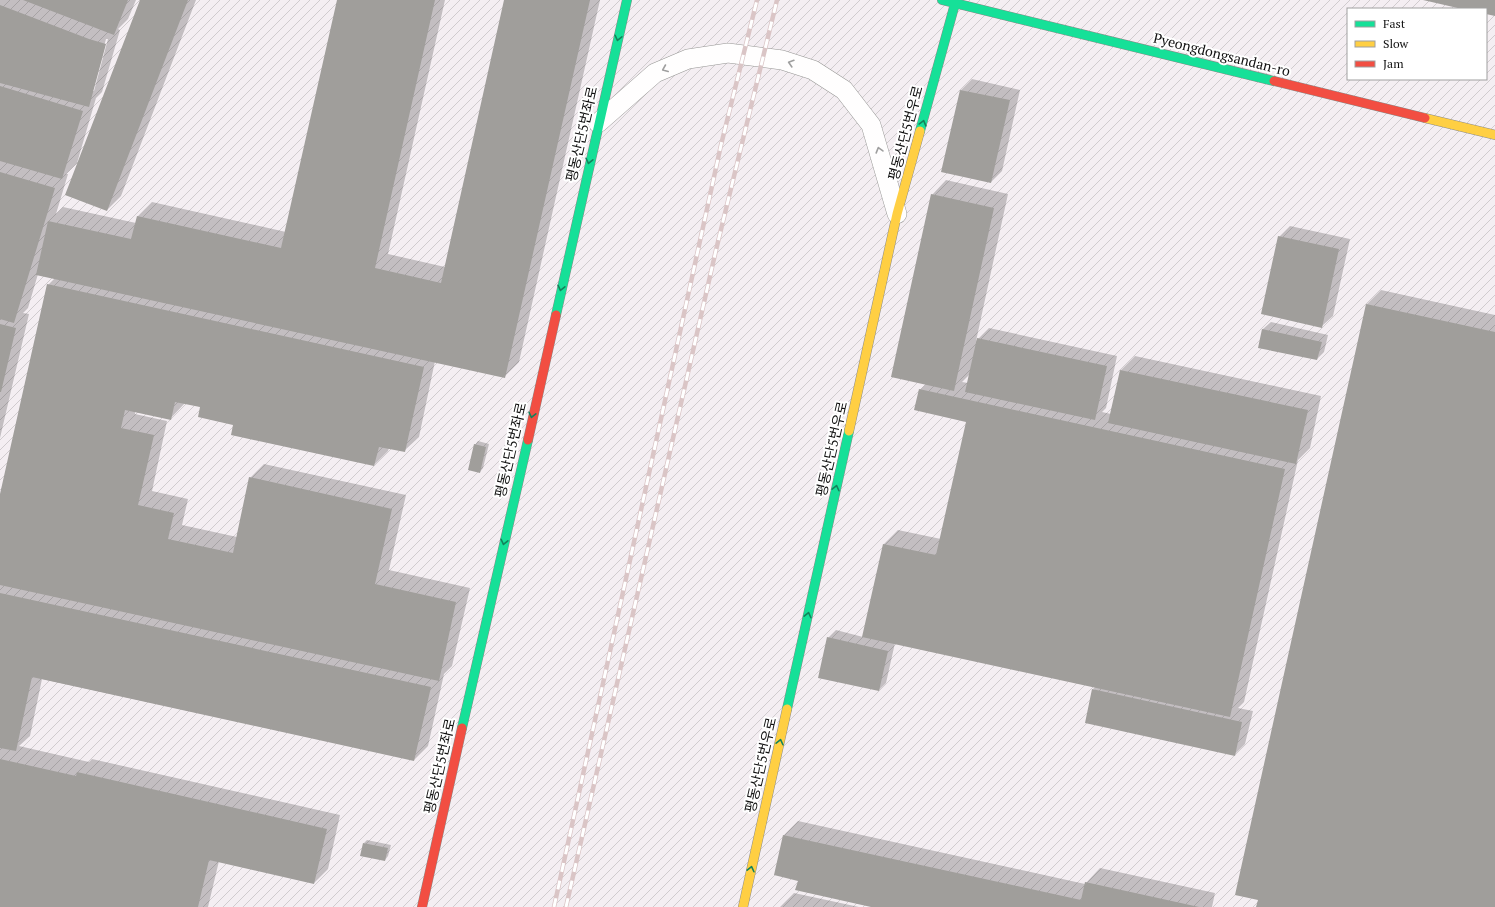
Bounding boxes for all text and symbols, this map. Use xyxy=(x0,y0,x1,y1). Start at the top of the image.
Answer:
legend xyxy=(1347,8,1487,80)
text: Fast xyxy=(1383,16,1406,31)
street label: Pyeongdongsandan-ro xyxy=(1152,28,1293,80)
one-way arrow xyxy=(614,35,622,41)
text: Slow xyxy=(1383,36,1409,51)
text: Jam xyxy=(1383,56,1404,71)
one-way arrow xyxy=(788,59,795,68)
one-way arrow xyxy=(661,64,669,72)
street label: 평동산단5번우로 xyxy=(883,83,927,183)
street label: 평동산단5번좌로 xyxy=(561,84,601,184)
one-way arrow xyxy=(918,119,926,126)
one-way arrow xyxy=(875,147,884,154)
one-way arrow xyxy=(586,158,594,165)
one-way arrow xyxy=(557,285,565,292)
street label: 평동산단5번우로 xyxy=(811,399,851,499)
street label: 평동산단5번좌로 xyxy=(490,400,530,500)
one-way arrow xyxy=(529,412,537,418)
one-way arrow xyxy=(832,485,840,491)
one-way arrow xyxy=(500,538,509,545)
one-way arrow xyxy=(803,612,812,619)
street label: 평동산단5번우로 xyxy=(740,715,780,815)
street label: 평동산단5번좌로 xyxy=(419,716,459,816)
one-way arrow xyxy=(775,739,783,745)
one-way arrow xyxy=(747,866,755,872)

